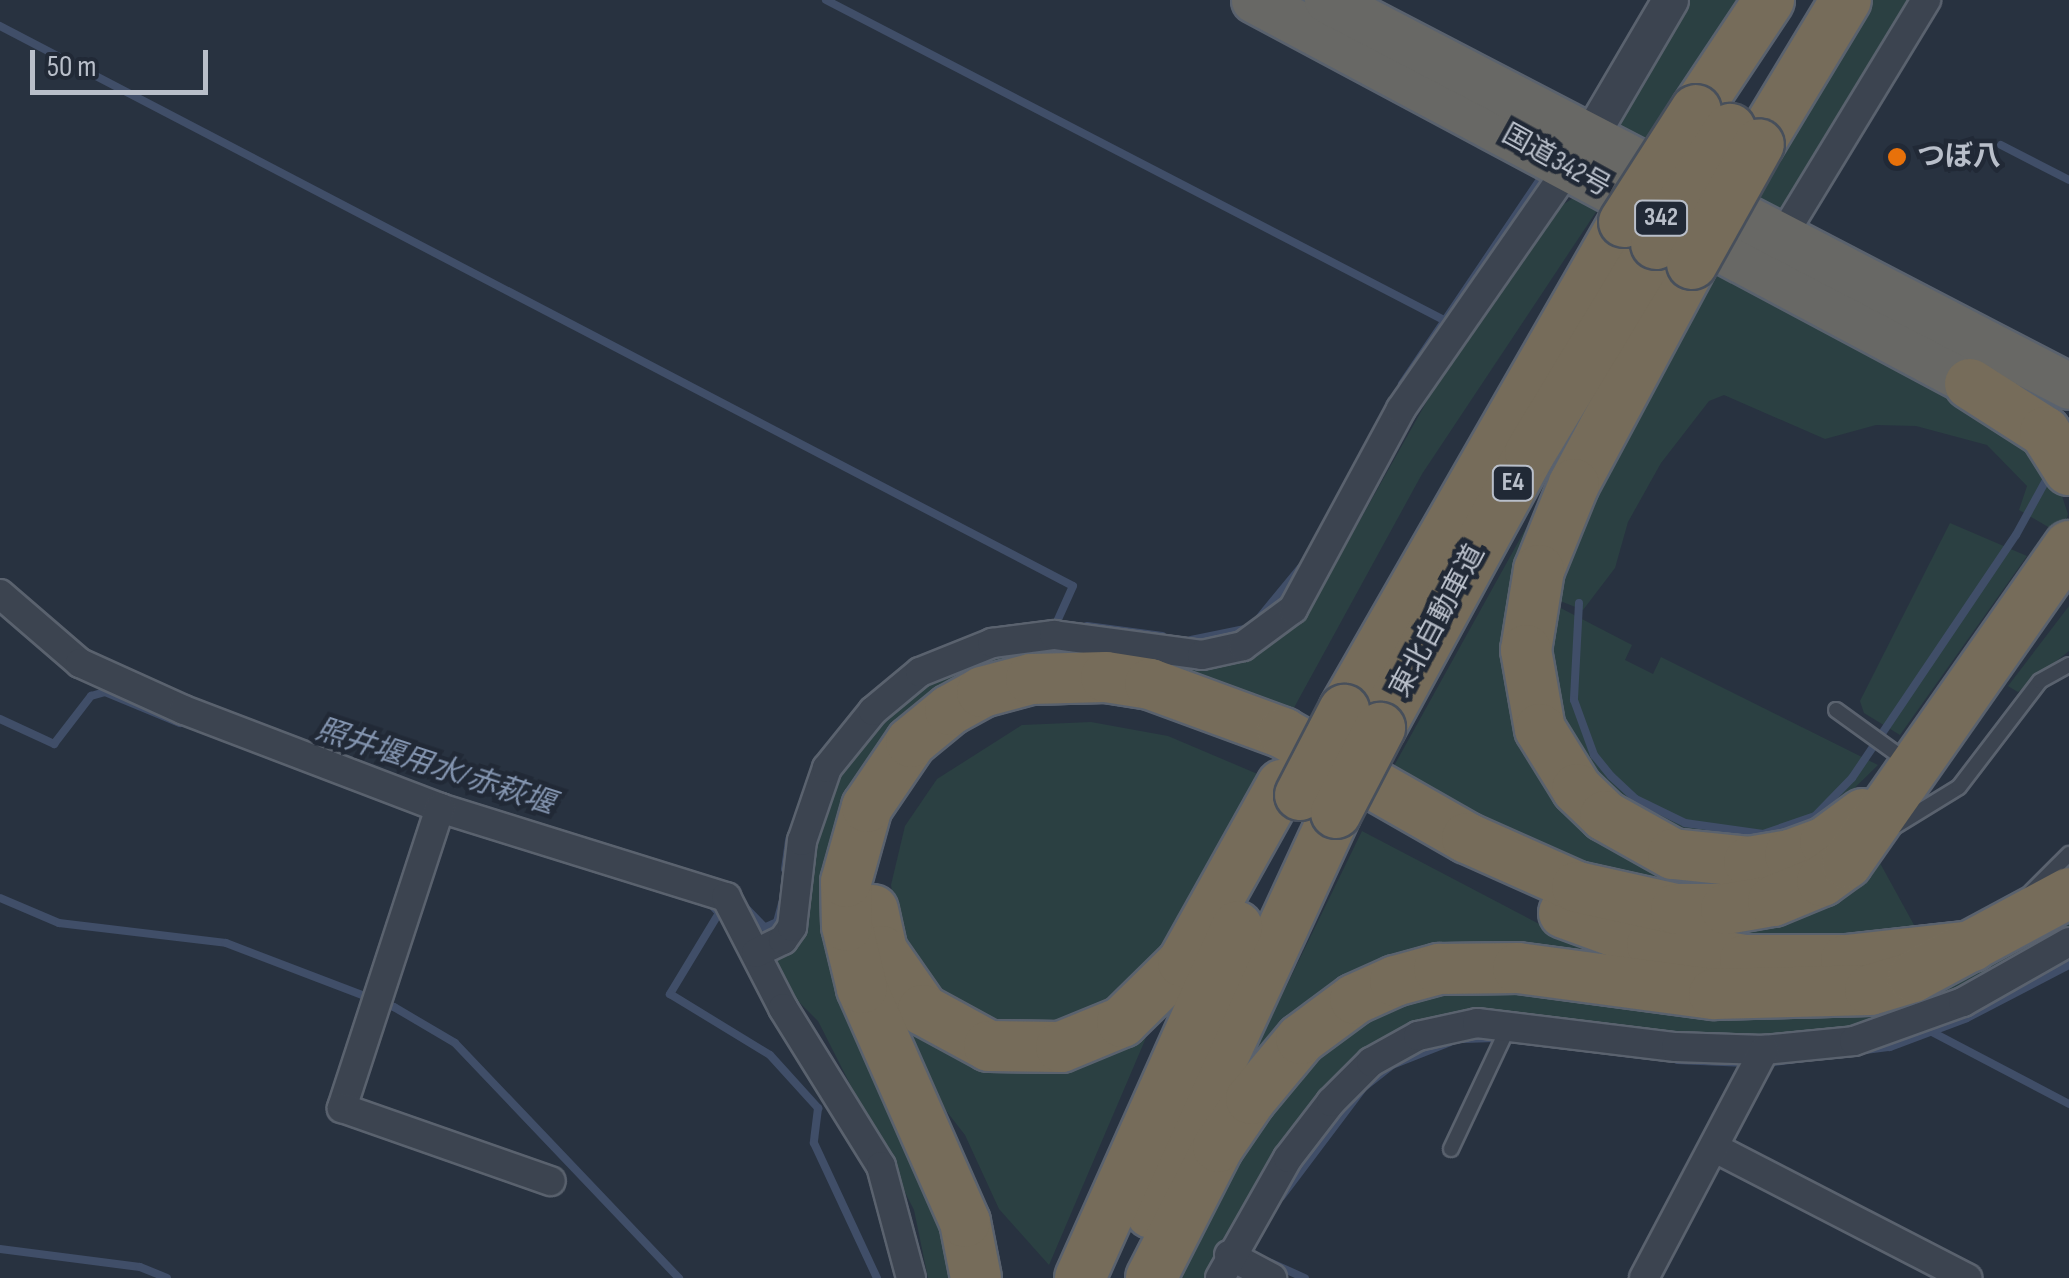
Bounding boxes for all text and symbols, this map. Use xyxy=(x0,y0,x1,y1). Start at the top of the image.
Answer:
scale bar xyxy=(35,30,212,92)
text: 50 m xyxy=(47,49,96,85)
street label: 国道342号 xyxy=(1496,117,1616,205)
place label: つぼ八 xyxy=(1917,140,2001,174)
marker: つぼ八 xyxy=(1886,146,1908,168)
road number: 342 xyxy=(1634,198,1688,238)
road number: E4 xyxy=(1490,463,1536,503)
street label: 東北自動車道 xyxy=(1384,539,1492,703)
water label: 照井堰用水/赤萩堰 xyxy=(311,711,559,823)

